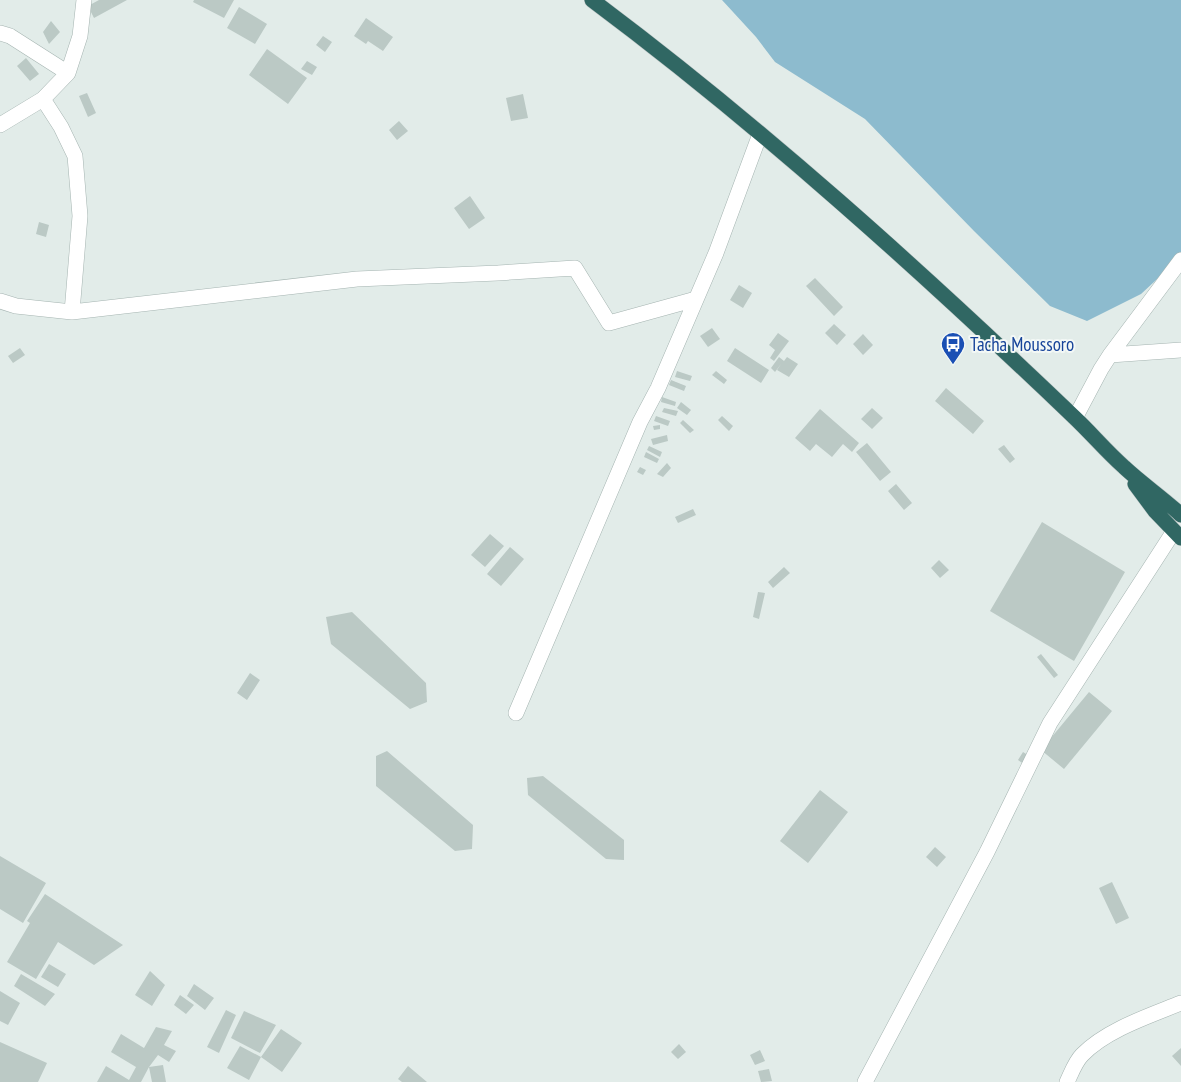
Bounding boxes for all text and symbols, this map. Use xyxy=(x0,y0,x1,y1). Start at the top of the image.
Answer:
bus stop icon: Tacha Moussoro xyxy=(940,331,966,365)
place label: Tacha Moussoro xyxy=(970,332,1074,356)

